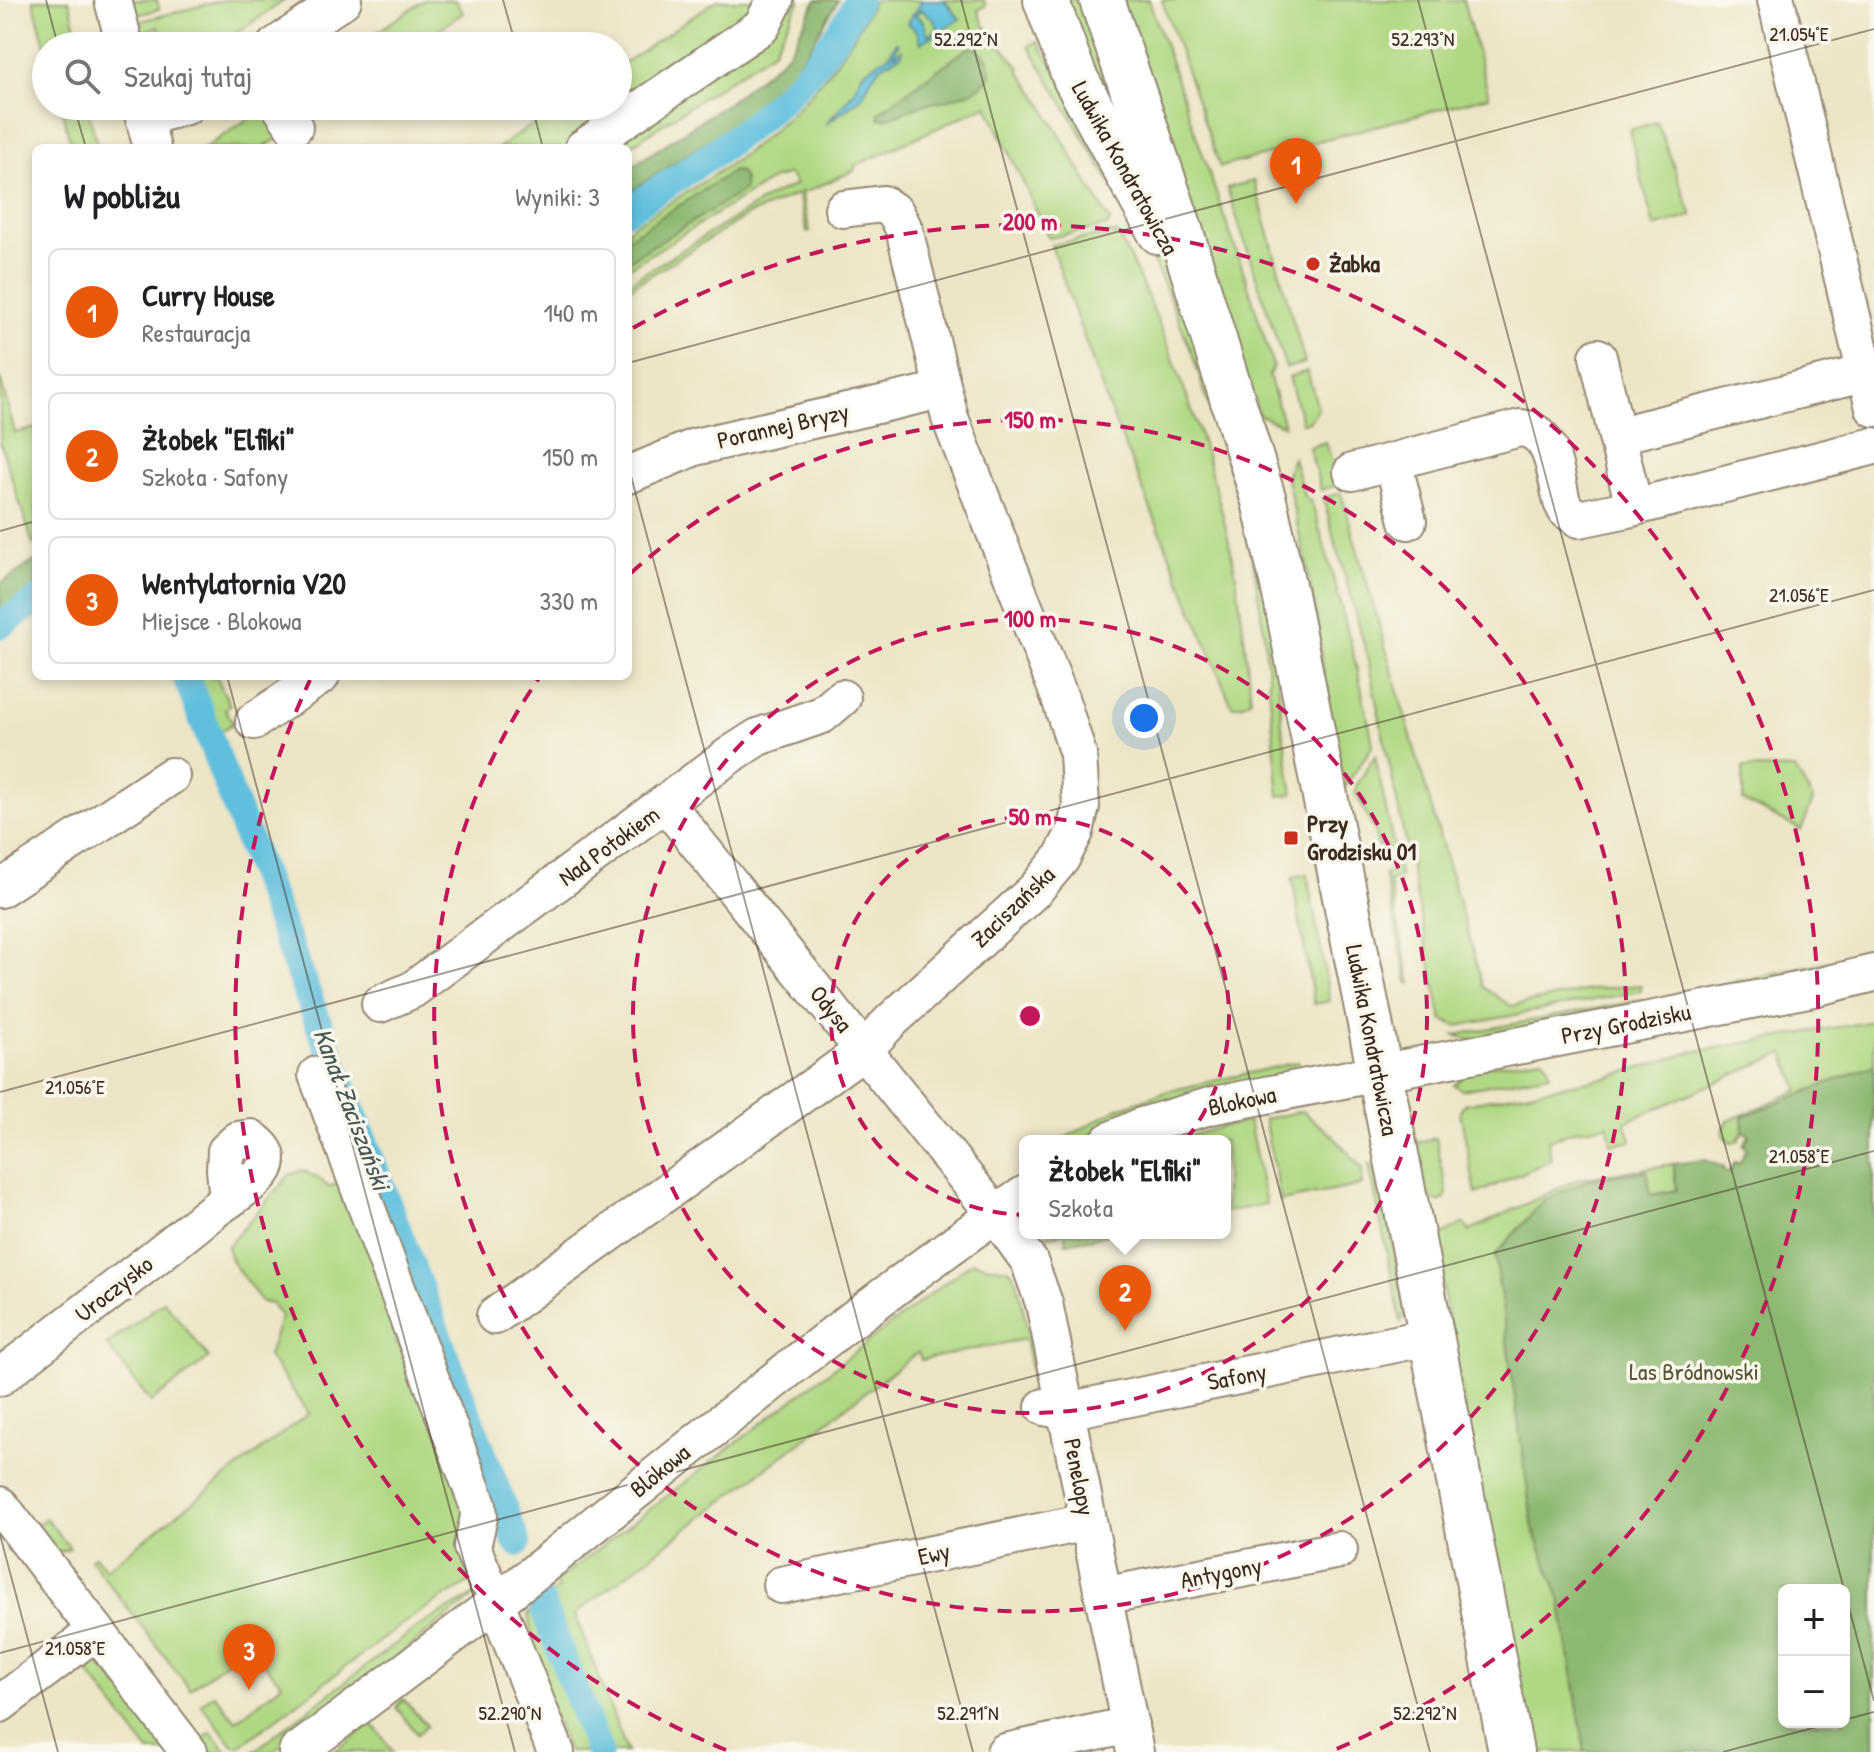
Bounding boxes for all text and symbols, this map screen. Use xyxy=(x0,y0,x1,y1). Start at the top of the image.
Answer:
text: 21.054°E xyxy=(1769,20,1829,47)
text: 52.292°N xyxy=(934,25,998,52)
text: 52.293°N xyxy=(1391,25,1455,52)
search box xyxy=(32,32,632,120)
icon: search xyxy=(60,54,104,98)
text: Szukaj tutaj xyxy=(124,56,252,96)
street label: Ludwika Kondratowicza xyxy=(1065,75,1187,260)
pin: 1 xyxy=(1270,138,1322,204)
text: W pobliżu xyxy=(64,173,180,219)
text: Wyniki: 3 xyxy=(515,179,600,214)
text: 200 m xyxy=(1003,205,1057,237)
place label: Żabka xyxy=(1329,247,1380,279)
marker: Żabka xyxy=(1304,255,1322,273)
text: Curry House xyxy=(142,275,275,315)
text: 1 xyxy=(87,295,97,330)
text: 140 m xyxy=(544,295,598,330)
text: Restauracja xyxy=(142,315,250,350)
street label: Porannej Bryzy xyxy=(714,394,852,456)
text: 150 m xyxy=(1004,403,1056,435)
text: Żłobek "Elfiki" xyxy=(142,419,295,459)
text: 2 xyxy=(86,439,98,474)
text: 150 m xyxy=(542,439,598,474)
text: Szkoła · Safony xyxy=(142,459,288,494)
text: Wentylatornia V20 xyxy=(142,563,346,603)
text: 21.056°E xyxy=(1769,581,1829,608)
text: 3 xyxy=(86,583,98,618)
text: 330 m xyxy=(539,583,598,618)
text: 100 m xyxy=(1004,602,1056,634)
text: Miejsce · Blokowa xyxy=(142,603,301,638)
your location xyxy=(1124,698,1164,738)
street label: Nad Potokiem xyxy=(552,798,665,893)
text: 50 m xyxy=(1009,800,1051,832)
place label: Przy Grodzisku 01 xyxy=(1307,807,1417,867)
marker: Przy Grodzisku 01 xyxy=(1282,829,1300,847)
street label: Zaciszańska xyxy=(964,858,1061,954)
street label: Ludwika Kondratowicza xyxy=(1339,942,1407,1138)
street label: Odysa xyxy=(803,978,860,1038)
street label: Przy Grodzisku xyxy=(1558,995,1694,1051)
centre of rings xyxy=(1016,1002,1044,1030)
water label: Kanał Zaciszański xyxy=(306,1023,400,1197)
text: 21.056°E xyxy=(45,1073,105,1100)
street label: Blokowa xyxy=(1205,1077,1279,1123)
popup xyxy=(1019,1135,1231,1239)
text: 21.058°E xyxy=(1769,1142,1829,1169)
text: Żłobek "Elfiki" xyxy=(1049,1150,1201,1190)
text: Szkoła xyxy=(1049,1190,1113,1225)
street label: Uroczysko xyxy=(68,1247,159,1329)
pin: 2 xyxy=(1099,1265,1151,1331)
street label: Safony xyxy=(1204,1355,1269,1397)
park label: Las Bródnowski xyxy=(1629,1355,1759,1387)
street label: Penelopy xyxy=(1057,1435,1103,1518)
street label: Blokowa xyxy=(623,1436,696,1504)
street label: Ewy xyxy=(915,1534,953,1572)
street label: Antygony xyxy=(1177,1548,1264,1596)
map controls xyxy=(1778,1584,1850,1728)
button: + xyxy=(1778,1584,1850,1656)
pin: 3 xyxy=(223,1624,275,1690)
text: 21.058°E xyxy=(45,1634,105,1661)
button: − xyxy=(1778,1656,1850,1728)
text: 52.290°N xyxy=(478,1699,542,1726)
text: 52.291°N xyxy=(937,1699,999,1726)
text: 52.292°N xyxy=(1393,1699,1457,1726)

